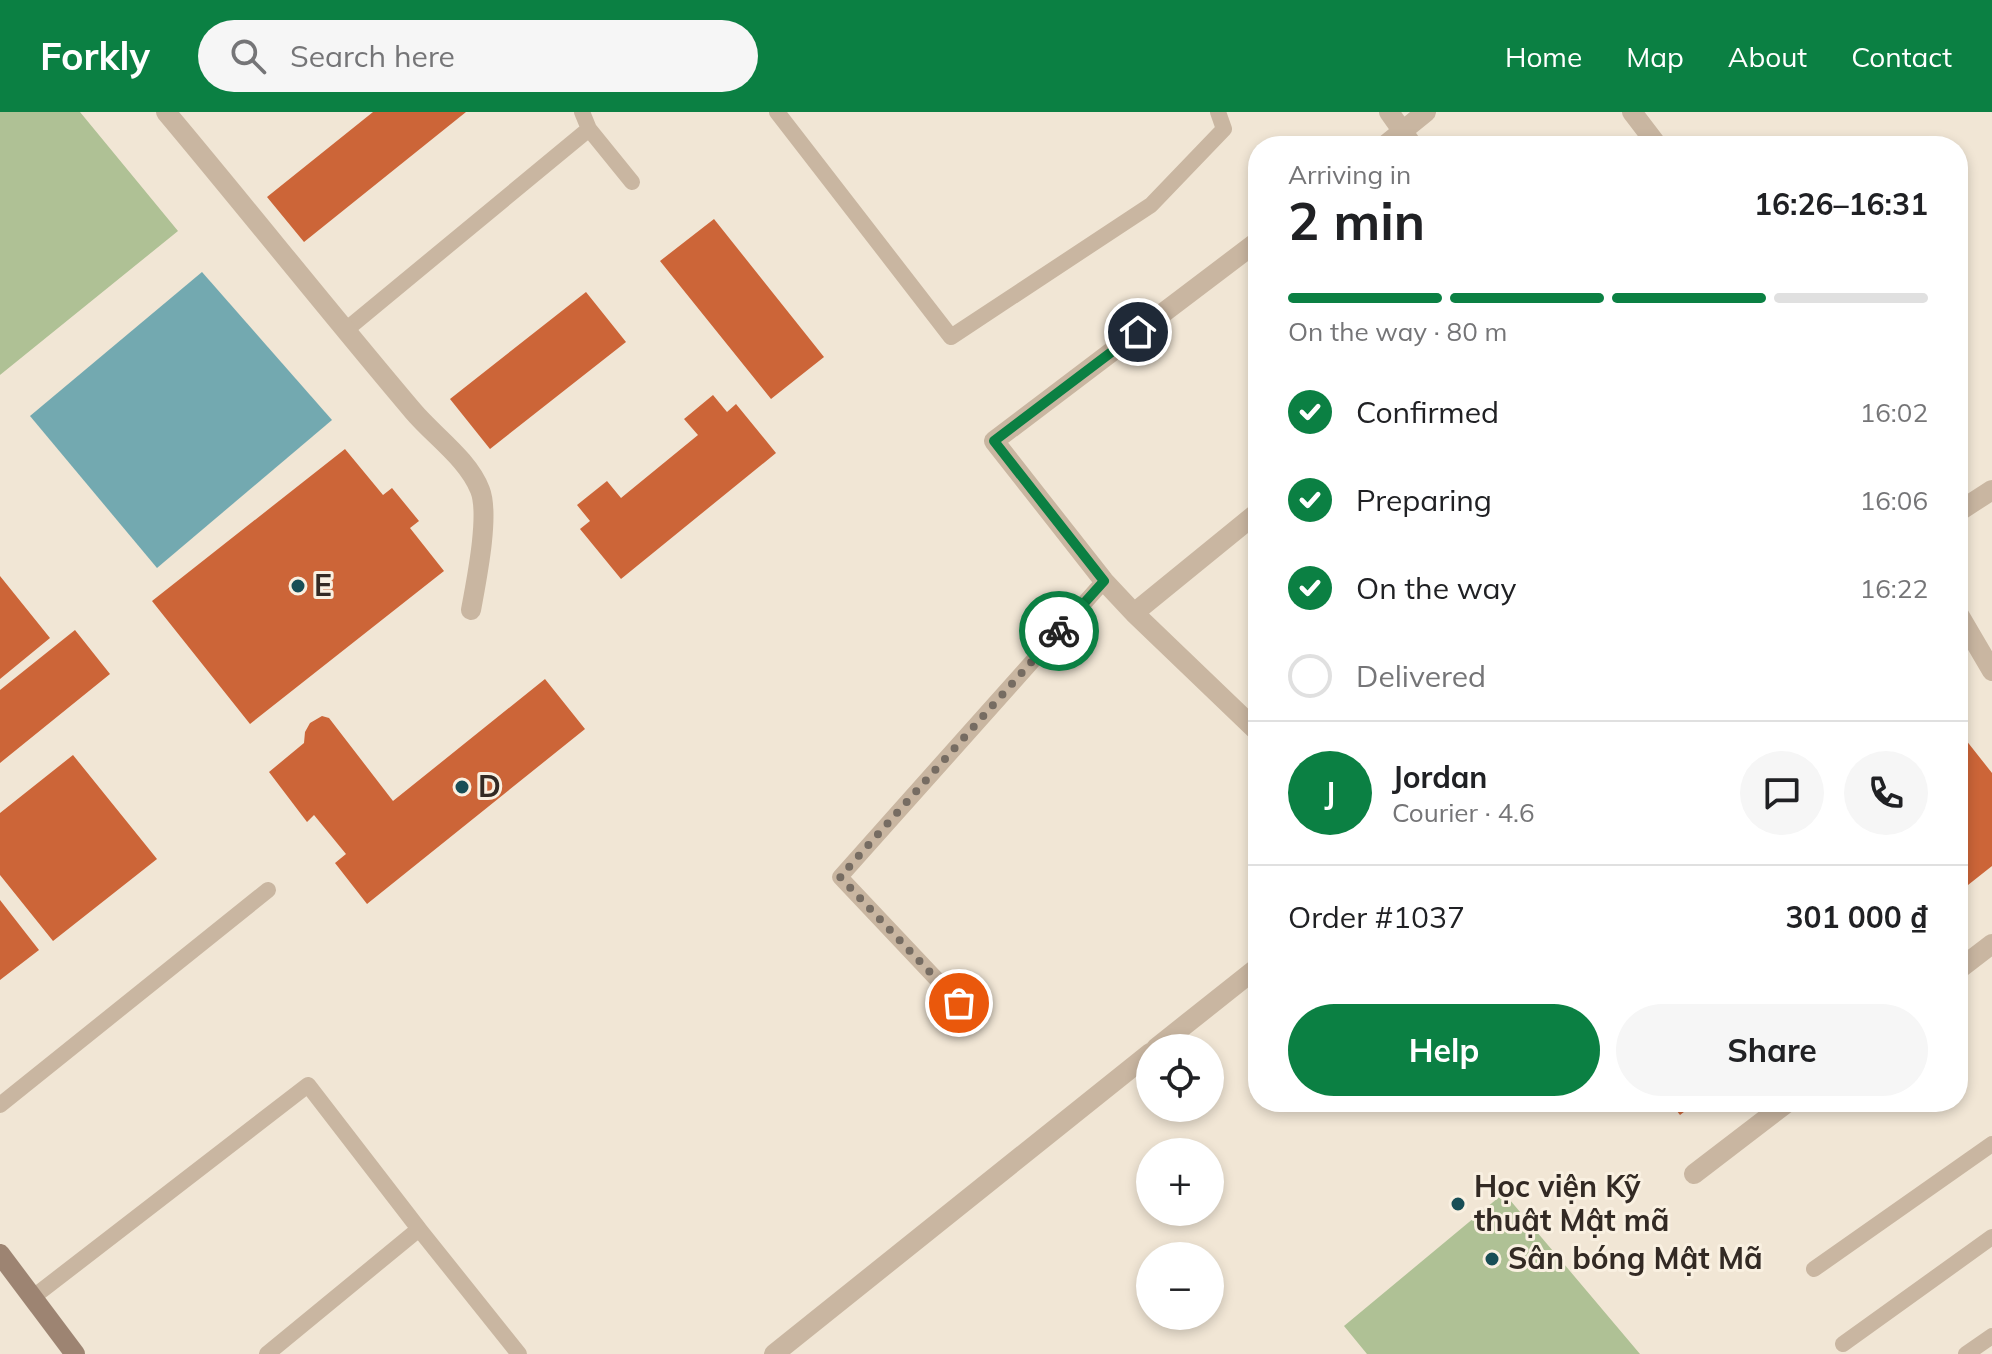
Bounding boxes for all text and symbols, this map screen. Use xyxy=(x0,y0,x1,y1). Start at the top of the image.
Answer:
search box xyxy=(198,20,758,92)
text: Forkly xyxy=(40,32,150,80)
icon: search xyxy=(226,34,270,78)
text: Search here xyxy=(290,37,455,75)
text: Home xyxy=(1505,39,1582,74)
text: Map xyxy=(1626,39,1684,74)
text: About xyxy=(1728,39,1807,74)
text: Contact xyxy=(1851,39,1952,74)
text: Arriving in xyxy=(1288,158,1411,191)
text: 16:26–16:31 xyxy=(1754,185,1928,223)
text: 2 min xyxy=(1288,188,1425,253)
pin xyxy=(1104,298,1172,366)
icon: home xyxy=(1116,310,1160,354)
text: On the way · 80 m xyxy=(1288,315,1507,348)
icon: check xyxy=(1288,390,1332,434)
text: Confirmed xyxy=(1356,393,1499,431)
text: 16:02 xyxy=(1860,396,1928,429)
icon: check xyxy=(1288,478,1332,522)
text: Preparing xyxy=(1356,481,1492,519)
text: 16:06 xyxy=(1860,484,1928,517)
place label: E xyxy=(314,566,332,604)
icon: check xyxy=(1288,566,1332,610)
text: On the way xyxy=(1356,569,1516,607)
text: 16:22 xyxy=(1860,572,1928,605)
marker: E xyxy=(289,577,307,595)
courier xyxy=(1019,591,1099,671)
icon: bike xyxy=(1037,609,1081,653)
text: Delivered xyxy=(1356,657,1486,695)
button: chat xyxy=(1740,751,1824,835)
button: phone xyxy=(1844,751,1928,835)
text: Jordan xyxy=(1392,758,1487,796)
place label: D xyxy=(478,767,501,805)
text: J xyxy=(1325,774,1335,812)
marker: D xyxy=(453,778,471,796)
text: Courier · 4.6 xyxy=(1392,796,1535,829)
text: Order #1037 xyxy=(1288,898,1465,936)
text: 301 000 ₫ xyxy=(1786,898,1928,936)
pin xyxy=(925,969,993,1037)
icon: bag xyxy=(937,981,981,1025)
button: Help xyxy=(1288,1004,1600,1096)
button: Share xyxy=(1616,1004,1928,1096)
map controls xyxy=(1136,1034,1224,1330)
button: locate xyxy=(1136,1034,1224,1122)
button: + xyxy=(1136,1138,1224,1226)
place label: Học viện Kỹ thuật Mật mã xyxy=(1474,1167,1669,1239)
marker: Học viện Kỹ thuật Mật mã xyxy=(1449,1195,1467,1213)
place label: Sân bóng Mật Mã xyxy=(1508,1239,1763,1277)
button: − xyxy=(1136,1242,1224,1330)
marker: Sân bóng Mật Mã xyxy=(1483,1250,1501,1268)

